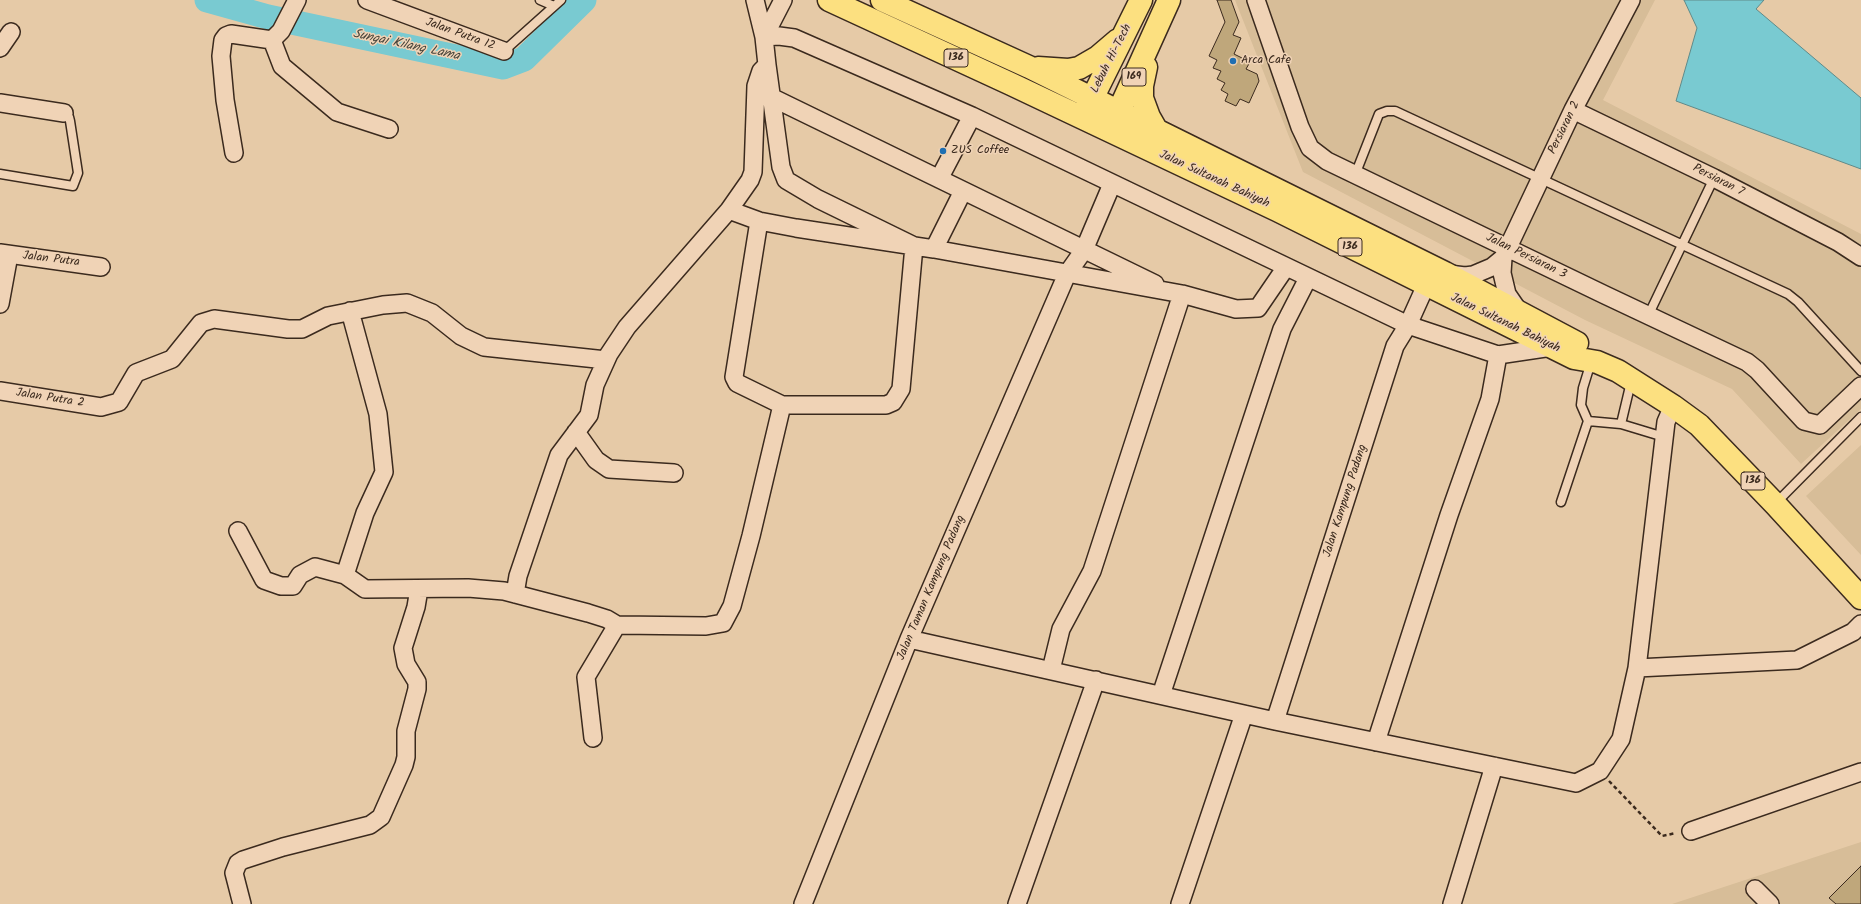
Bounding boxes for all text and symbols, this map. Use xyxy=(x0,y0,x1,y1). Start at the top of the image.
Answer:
street label: Jalan Putra 12 xyxy=(423,16,497,54)
street label: Lebuh Hi-Tech xyxy=(1089,22,1135,96)
water label: Sungai Kilang Lama xyxy=(351,27,461,65)
road number: 136 xyxy=(944,49,968,67)
place label: Arca Cafe xyxy=(1241,54,1291,68)
marker: Arca Cafe xyxy=(1228,56,1238,66)
road number: 169 xyxy=(1122,68,1146,86)
street label: Persiaran 2 xyxy=(1546,99,1584,157)
place label: ZUS Coffee xyxy=(951,144,1009,158)
marker: ZUS Coffee xyxy=(938,146,948,156)
street label: Jalan Sultanah Bahiyah xyxy=(1157,148,1271,212)
street label: Persiaran 7 xyxy=(1690,162,1746,200)
street label: Jalan Persiaran 3 xyxy=(1483,231,1569,283)
road number: 136 xyxy=(1338,238,1362,256)
street label: Jalan Putra xyxy=(22,249,80,271)
street label: Jalan Sultanah Bahiyah xyxy=(1448,291,1562,357)
street label: Jalan Putra 2 xyxy=(15,386,85,412)
street label: Jalan Kampung Padang xyxy=(1321,443,1371,559)
road number: 136 xyxy=(1741,472,1765,490)
street label: Jalan Taman Kampung Padang xyxy=(895,513,969,663)

